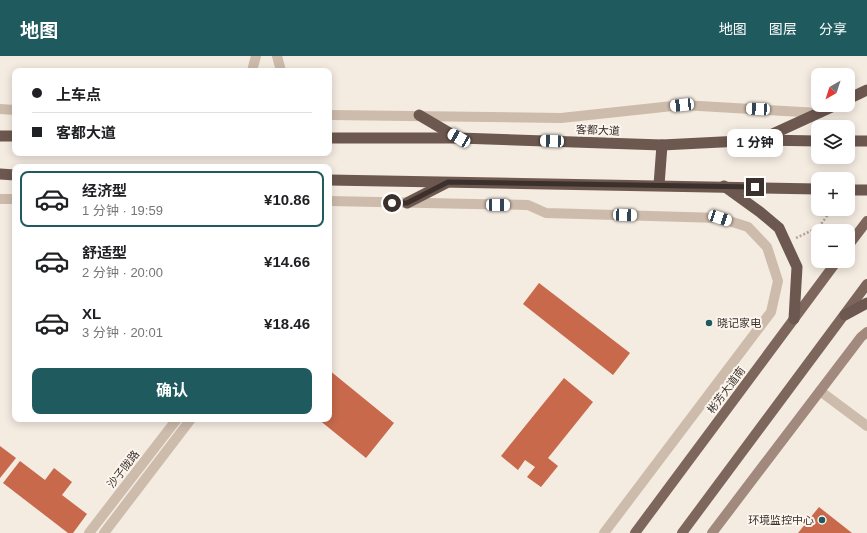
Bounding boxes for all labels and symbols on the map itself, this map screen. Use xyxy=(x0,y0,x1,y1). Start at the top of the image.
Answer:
north arrow xyxy=(811,68,855,112)
car xyxy=(669,98,695,112)
car xyxy=(746,102,770,116)
street label: 客都大道 xyxy=(576,123,620,137)
car xyxy=(446,127,472,149)
callout: 1 分钟 xyxy=(727,129,783,157)
car xyxy=(540,135,564,147)
route end xyxy=(746,178,764,196)
route start xyxy=(383,194,401,212)
car xyxy=(486,199,510,211)
car xyxy=(613,209,637,221)
car xyxy=(707,209,733,227)
place label: 晓记家电 xyxy=(717,317,761,329)
marker: 晓记家电 xyxy=(704,318,714,328)
street label: 彬芳大道南 xyxy=(705,364,747,416)
street label: 沙子陇路 xyxy=(105,448,141,490)
place label: 环境监控中心 xyxy=(748,514,814,526)
marker: 环境监控中心 xyxy=(817,515,827,525)

